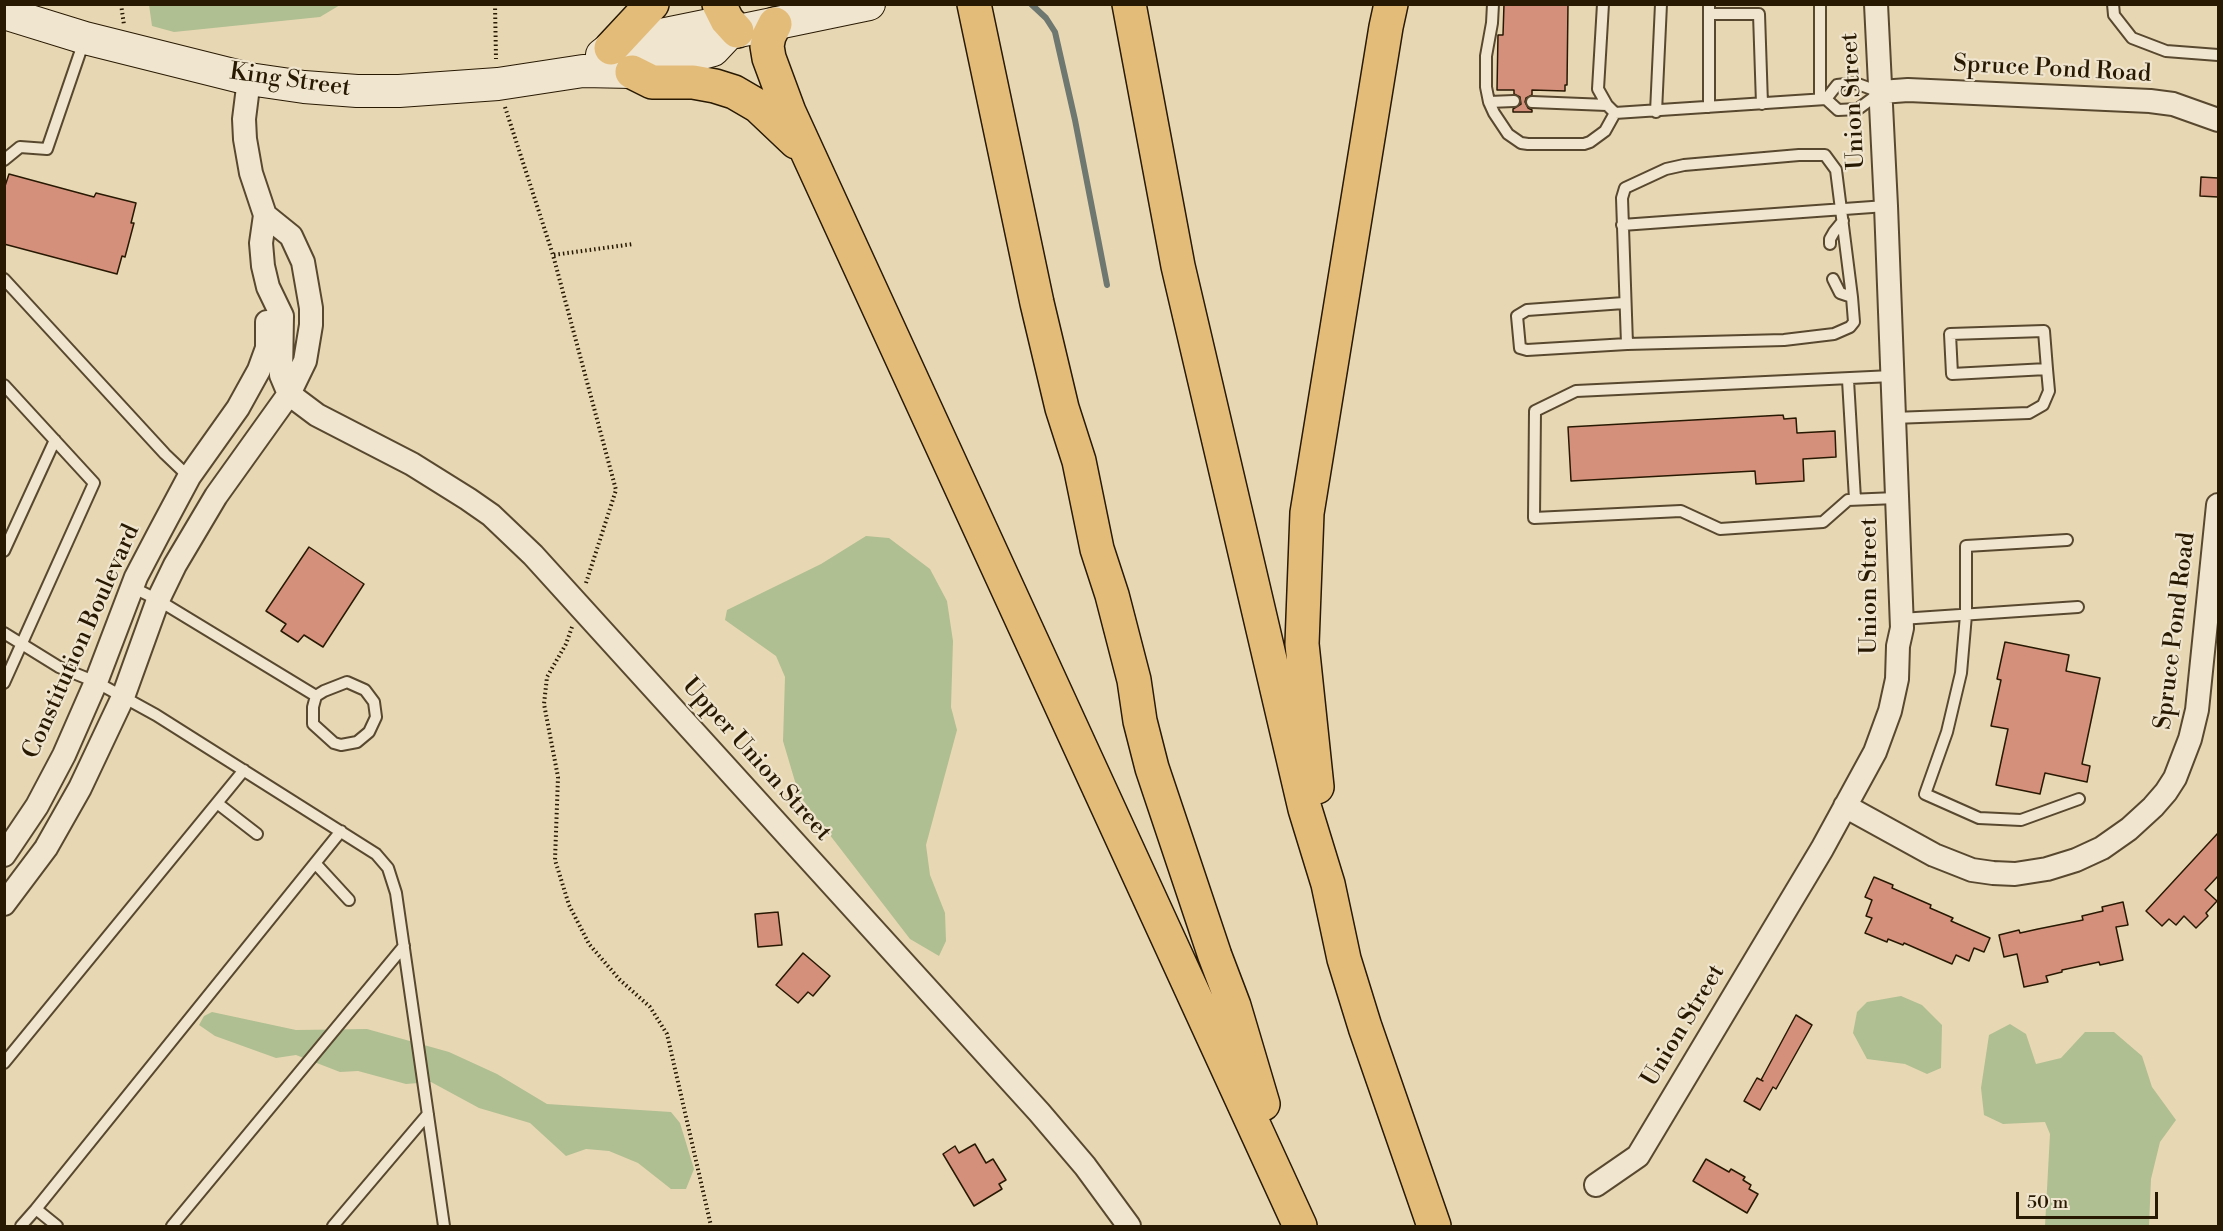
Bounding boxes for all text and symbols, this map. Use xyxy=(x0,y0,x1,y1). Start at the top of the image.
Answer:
street label: Union Street xyxy=(1836,32,1872,170)
street label: Spruce Pond Road xyxy=(1952,50,2152,90)
street label: King Street xyxy=(227,58,353,104)
street label: Union Street xyxy=(1856,517,1884,655)
street label: Constitution Boulevard xyxy=(17,520,147,764)
street label: Spruce Pond Road xyxy=(2150,531,2202,731)
street label: Upper Union Street xyxy=(675,672,837,848)
street label: Union Street xyxy=(1636,960,1732,1092)
scale bar xyxy=(2019,1180,2162,1218)
text: 50 m xyxy=(2027,1191,2068,1214)

